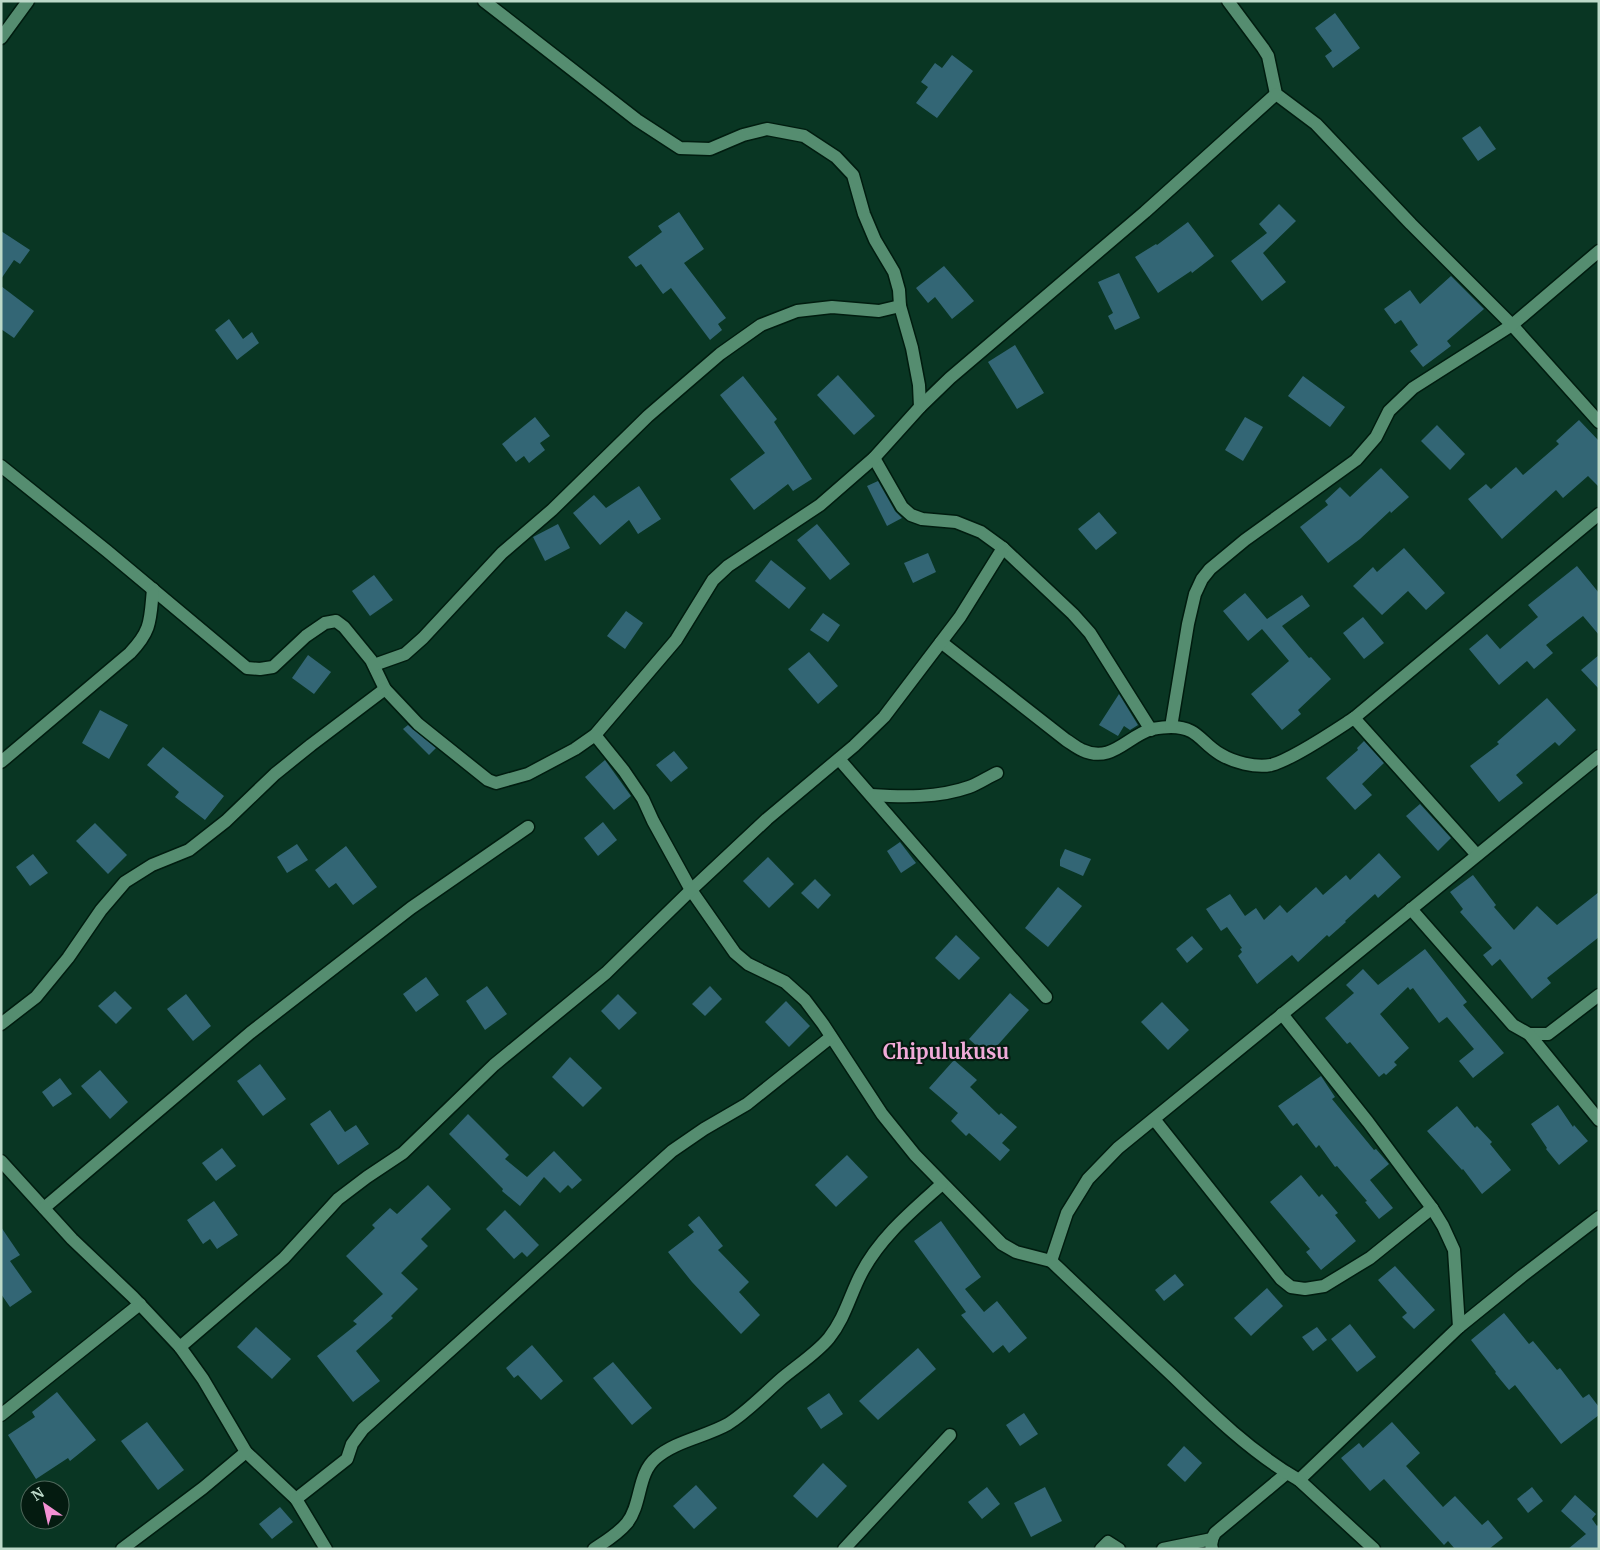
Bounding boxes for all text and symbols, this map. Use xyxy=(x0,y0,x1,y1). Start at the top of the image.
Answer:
district label: Chipulukusu xyxy=(883,1039,1009,1064)
north arrow xyxy=(20,1480,70,1530)
text: N xyxy=(28,1484,47,1505)

